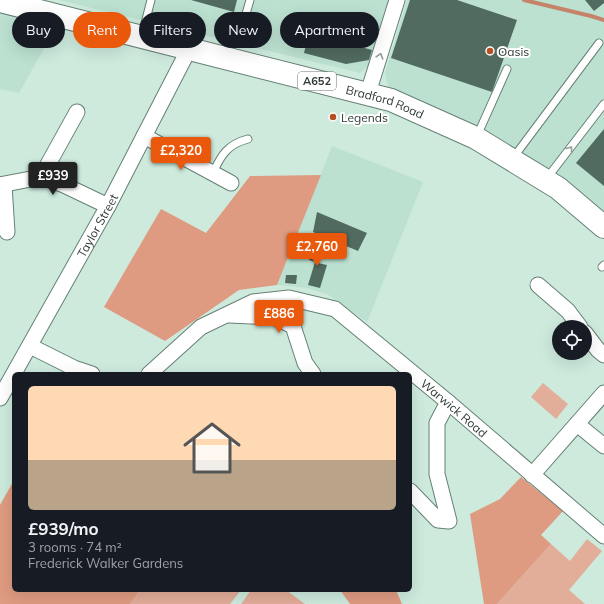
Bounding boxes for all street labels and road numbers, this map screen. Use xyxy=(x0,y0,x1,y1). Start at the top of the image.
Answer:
road number: A652 xyxy=(298,72,336,90)
street label: Bradford Road xyxy=(344,81,426,121)
street label: Taylor Street xyxy=(73,191,121,260)
street label: Warwick Road xyxy=(418,375,491,440)

